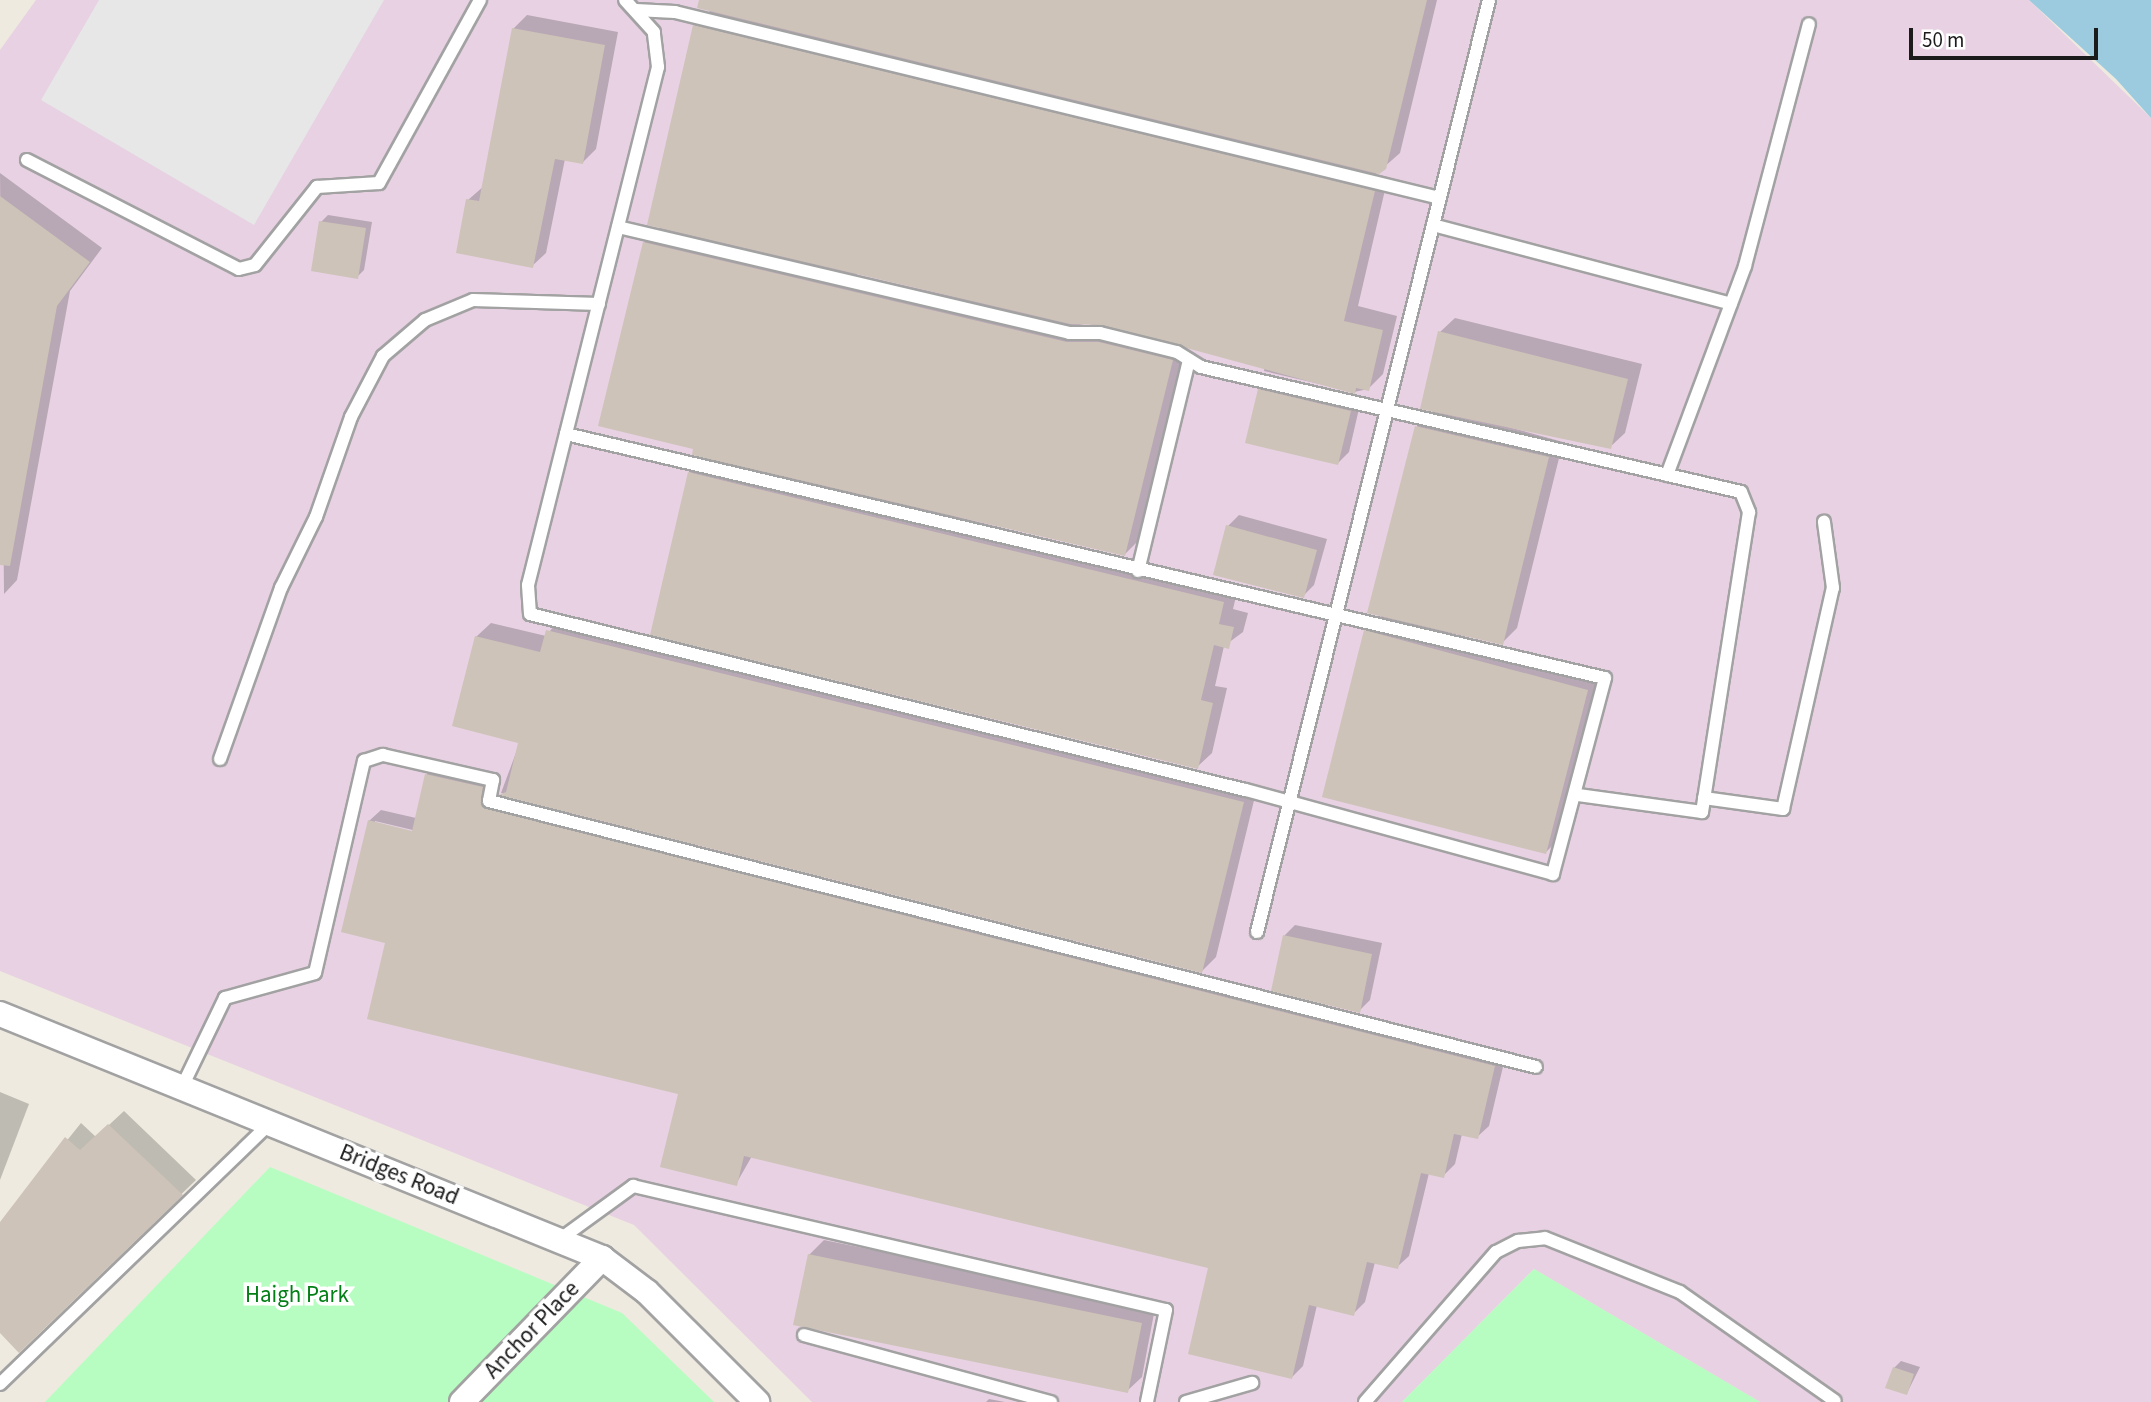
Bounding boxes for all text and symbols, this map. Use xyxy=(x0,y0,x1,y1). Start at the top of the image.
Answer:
scale bar xyxy=(1913,14,2102,58)
text: 50 m xyxy=(1922,25,1964,55)
street label: Bridges Road xyxy=(335,1139,463,1211)
street label: Anchor Place xyxy=(479,1275,585,1385)
park label: Haigh Park xyxy=(245,1281,349,1309)

